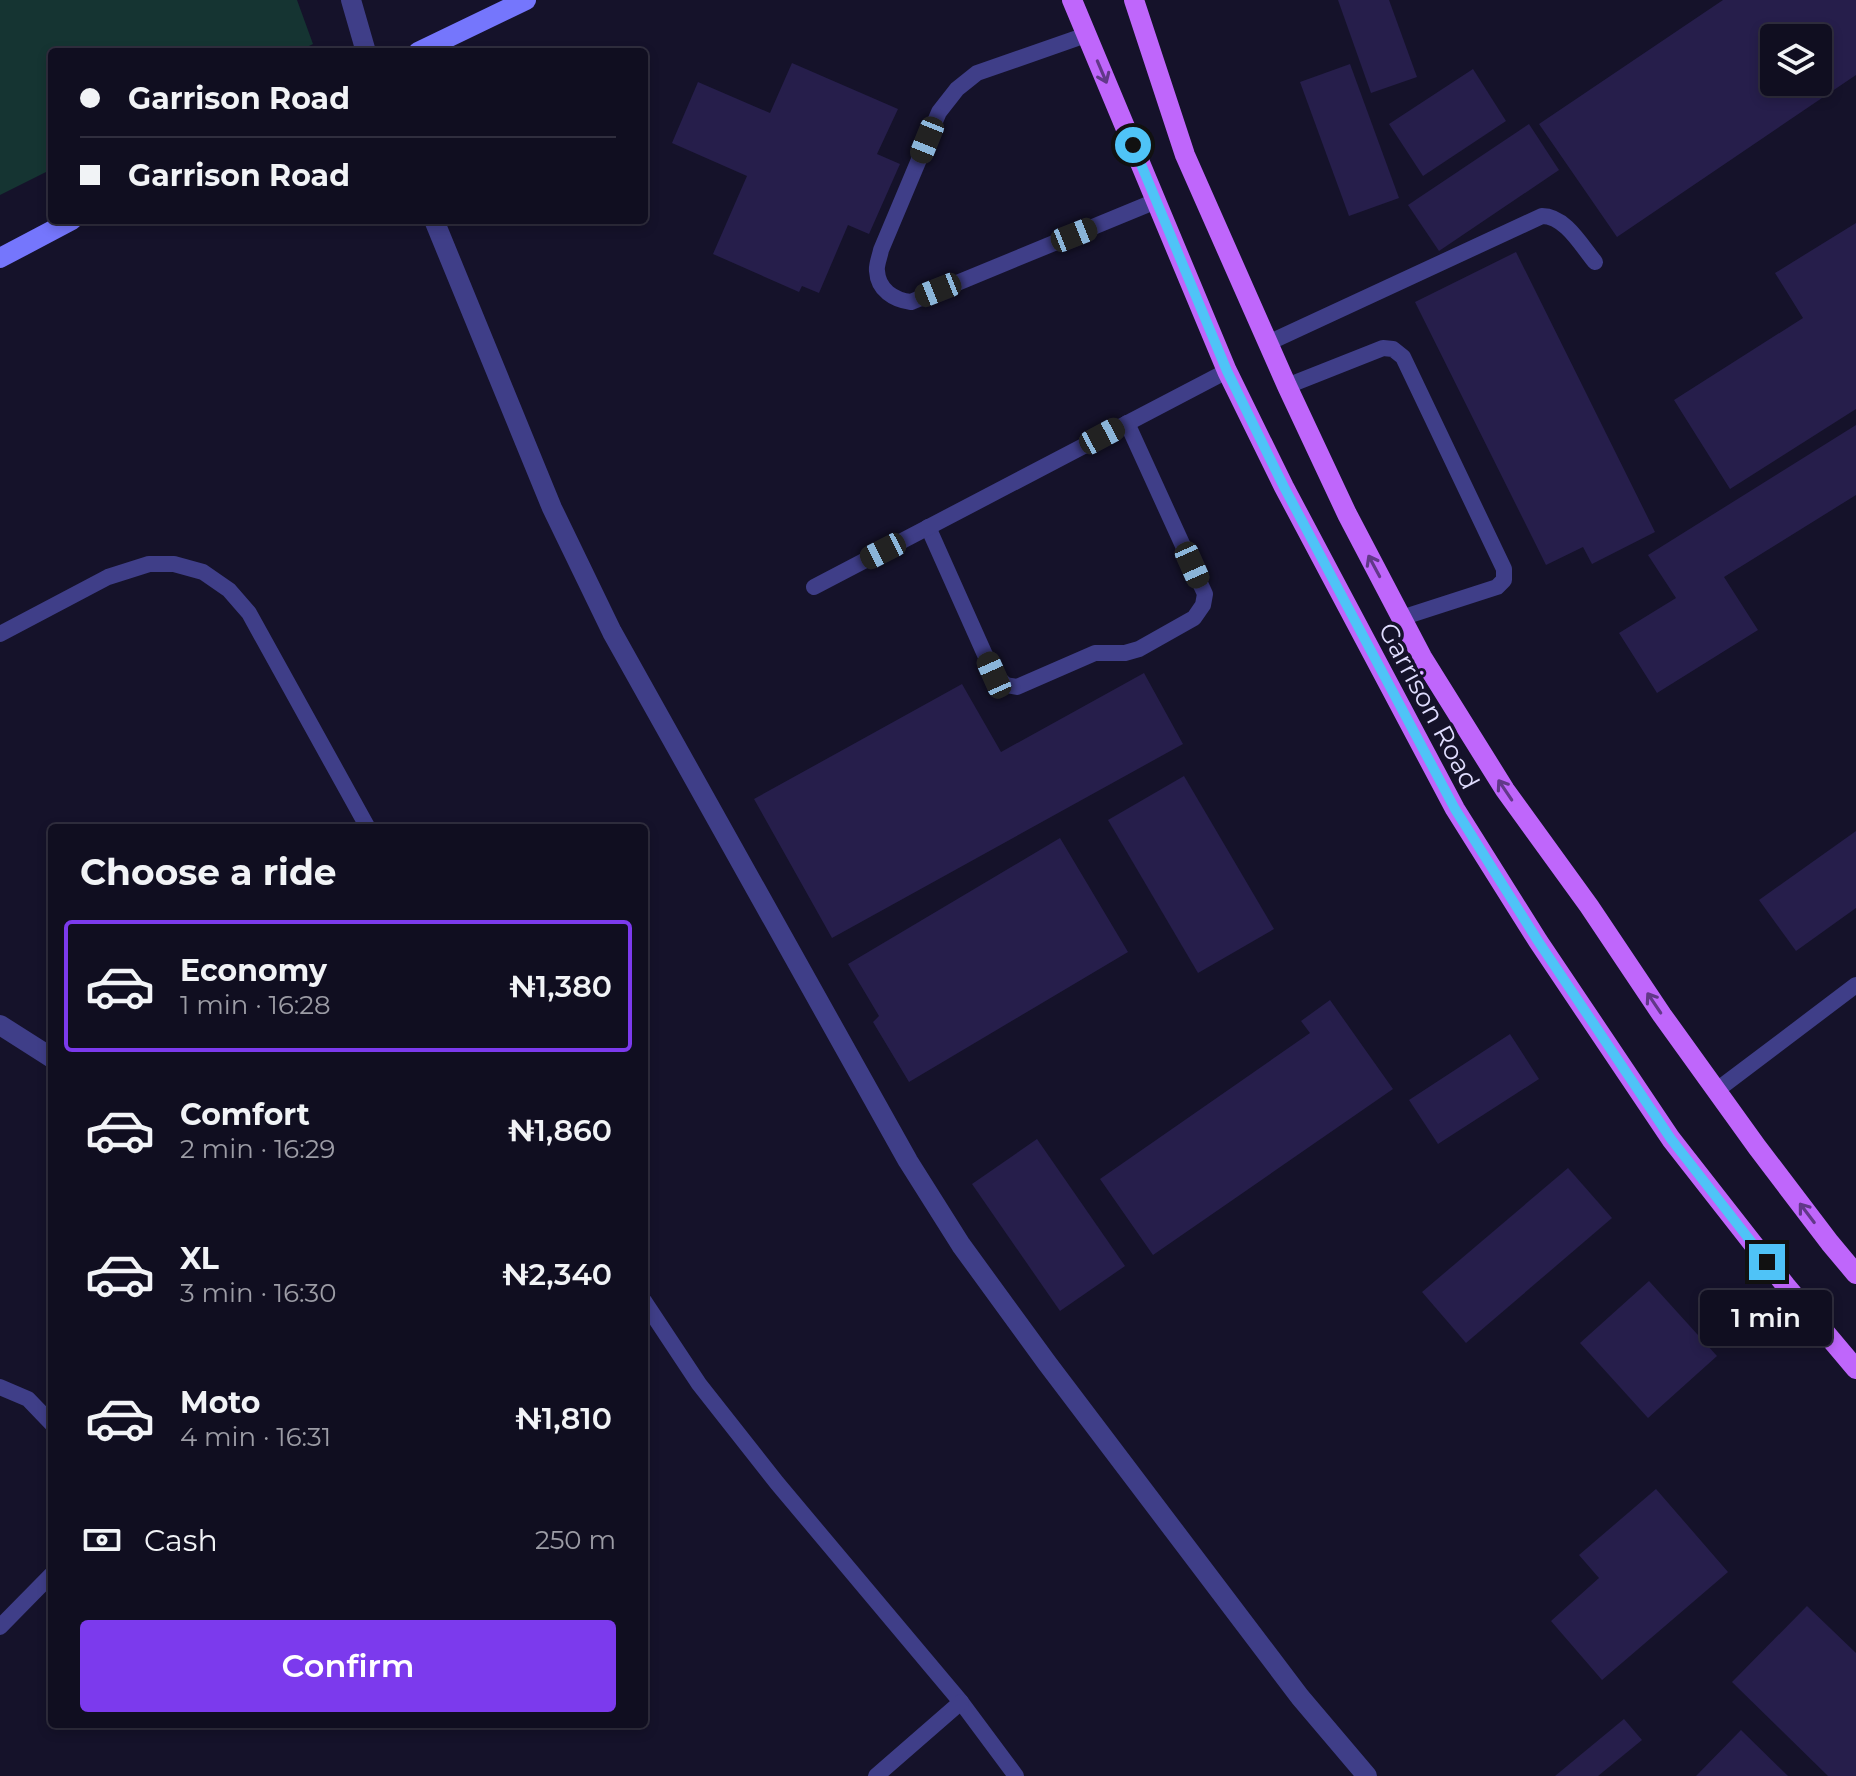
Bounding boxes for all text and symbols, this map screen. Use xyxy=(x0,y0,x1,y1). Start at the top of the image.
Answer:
map controls xyxy=(1760,24,1832,96)
button: layers xyxy=(1760,24,1832,96)
one-way arrow xyxy=(1095,59,1110,84)
text: Garrison Road xyxy=(128,80,350,117)
car xyxy=(907,113,947,167)
route start xyxy=(1115,127,1151,163)
text: Garrison Road xyxy=(128,157,350,194)
car xyxy=(1047,215,1101,255)
car xyxy=(911,270,965,310)
car xyxy=(1075,414,1129,458)
car xyxy=(856,529,910,573)
car xyxy=(1171,538,1213,592)
one-way arrow xyxy=(1366,554,1381,578)
street label: Garrison Road xyxy=(1372,617,1486,795)
car xyxy=(973,648,1015,702)
one-way arrow xyxy=(1497,779,1513,802)
text: Choose a ride xyxy=(80,850,337,894)
icon: car xyxy=(84,950,156,1022)
text: Economy xyxy=(180,952,327,989)
text: ₦1,380 xyxy=(509,968,612,1005)
text: 1 min · 16:28 xyxy=(180,989,331,1021)
one-way arrow xyxy=(1646,992,1662,1015)
icon: car xyxy=(84,1094,156,1166)
text: Comfort xyxy=(180,1096,310,1133)
text: ₦1,860 xyxy=(508,1112,612,1149)
text: 2 min · 16:29 xyxy=(180,1133,335,1165)
one-way arrow xyxy=(1799,1203,1816,1224)
icon: car xyxy=(84,1238,156,1310)
text: XL xyxy=(180,1240,219,1277)
route end xyxy=(1749,1244,1785,1280)
text: ₦2,340 xyxy=(502,1256,612,1293)
text: 3 min · 16:30 xyxy=(180,1277,336,1309)
callout: 1 min xyxy=(1701,1290,1833,1346)
text: 1 min xyxy=(1731,1302,1801,1334)
icon: car xyxy=(84,1382,156,1454)
text: Moto xyxy=(180,1384,261,1421)
text: ₦1,810 xyxy=(515,1400,612,1437)
text: 4 min · 16:31 xyxy=(180,1421,331,1453)
icon: cash xyxy=(80,1518,124,1562)
text: Cash xyxy=(144,1522,218,1559)
text: 250 m xyxy=(535,1524,616,1556)
button: Confirm xyxy=(80,1620,616,1712)

